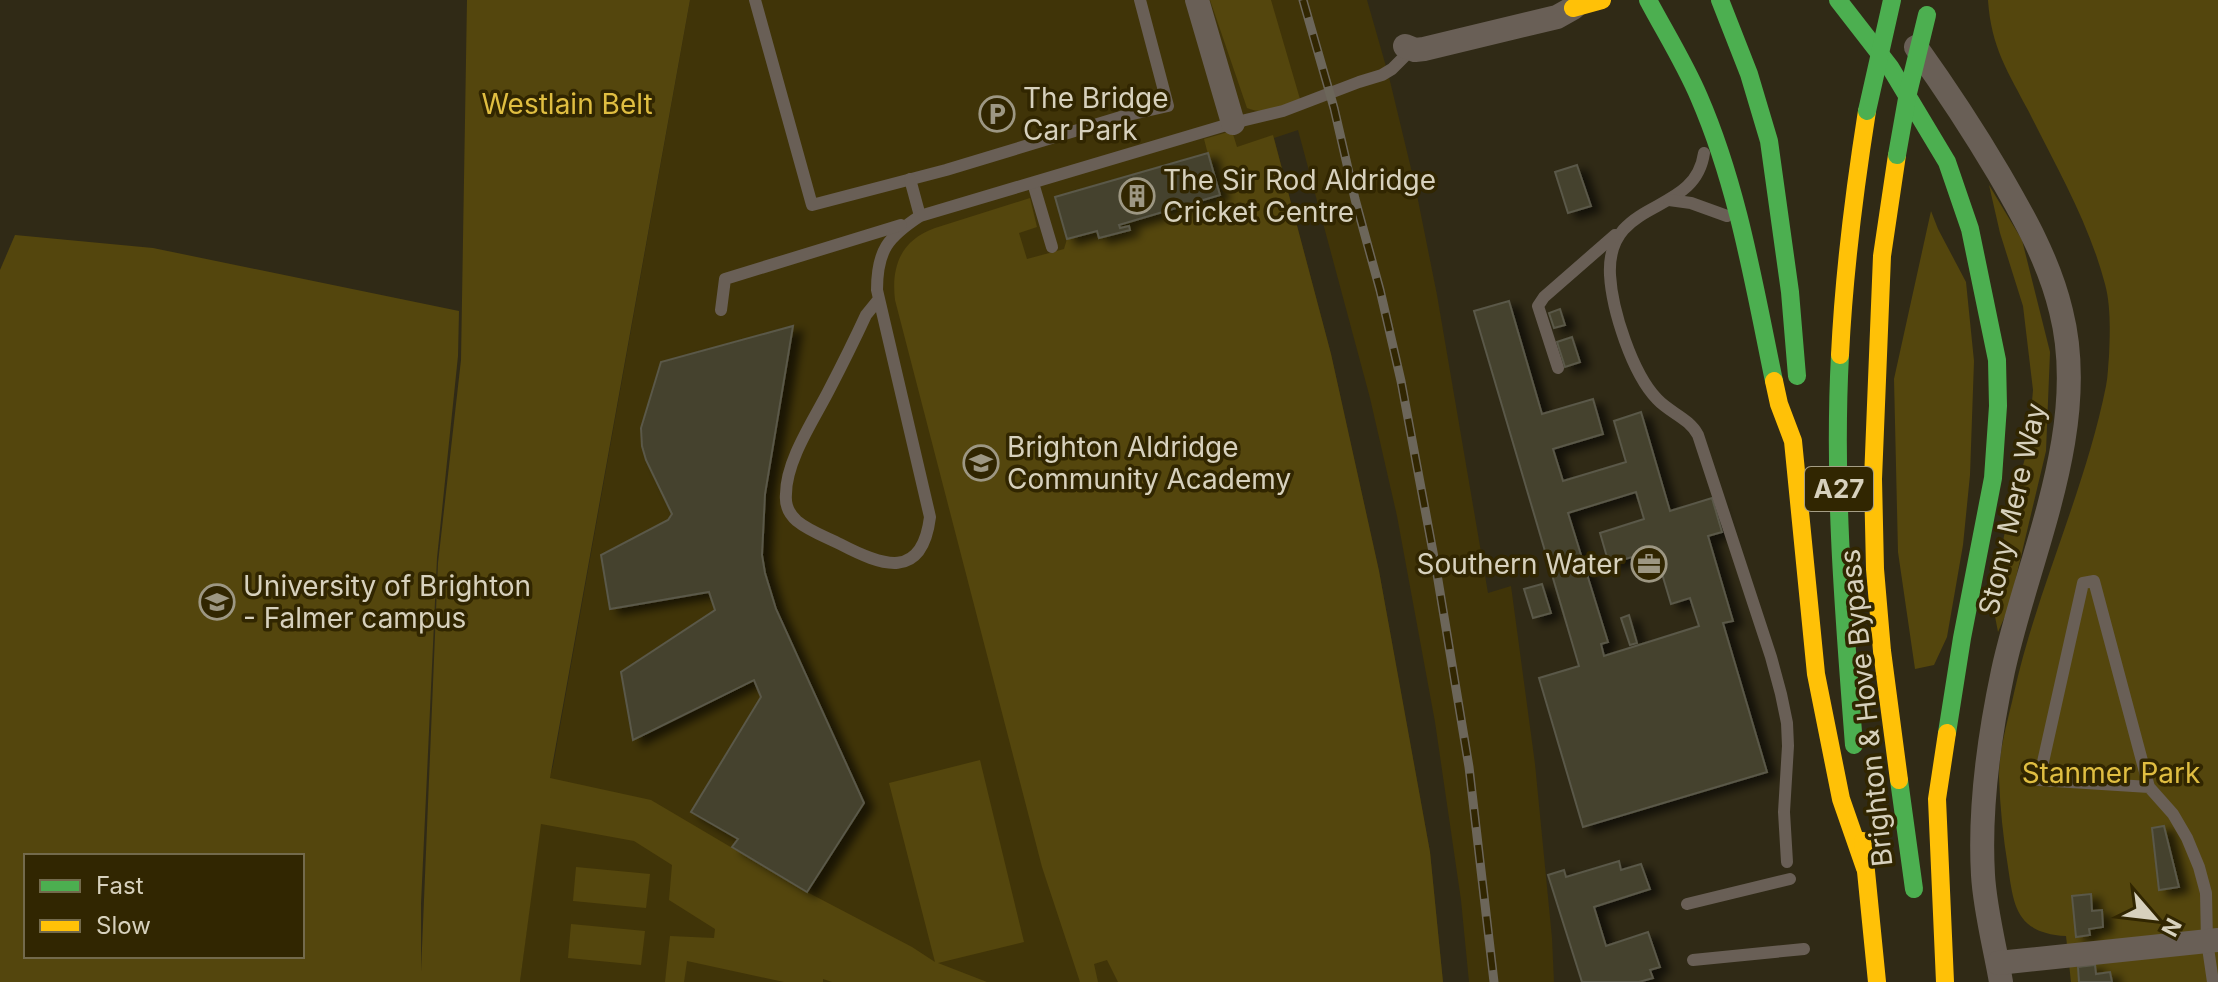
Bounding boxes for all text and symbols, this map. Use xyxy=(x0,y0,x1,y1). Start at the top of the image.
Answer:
place label: The Bridge Car Park xyxy=(1023,81,1169,147)
park label: Westlain Belt xyxy=(481,87,653,121)
parking icon: The Bridge Car Park xyxy=(978,95,1016,133)
place label: The Sir Rod Aldridge Cricket Centre xyxy=(1163,163,1436,229)
building icon: The Sir Rod Aldridge Cricket Centre xyxy=(1118,177,1156,215)
street label: Stony Mere Way xyxy=(1971,400,2053,618)
place label: Brighton Aldridge Community Academy xyxy=(1007,430,1291,496)
school or university icon: Brighton Aldridge Community Academy xyxy=(962,444,1000,482)
road number: A27 xyxy=(1805,467,1873,511)
office icon: Southern Water xyxy=(1630,545,1668,583)
place label: Southern Water xyxy=(1417,547,1623,581)
street label: Brighton & Hove Bypass xyxy=(1832,548,1900,868)
place label: University of Brighton - Falmer campus xyxy=(243,569,531,635)
school or university icon: University of Brighton - Falmer campus xyxy=(198,583,236,621)
park label: Stanmer Park xyxy=(2022,756,2200,790)
legend xyxy=(24,854,304,958)
text: Fast xyxy=(96,871,144,900)
north arrow xyxy=(2114,878,2194,958)
text: Slow xyxy=(96,911,151,940)
text: N xyxy=(2156,914,2187,941)

